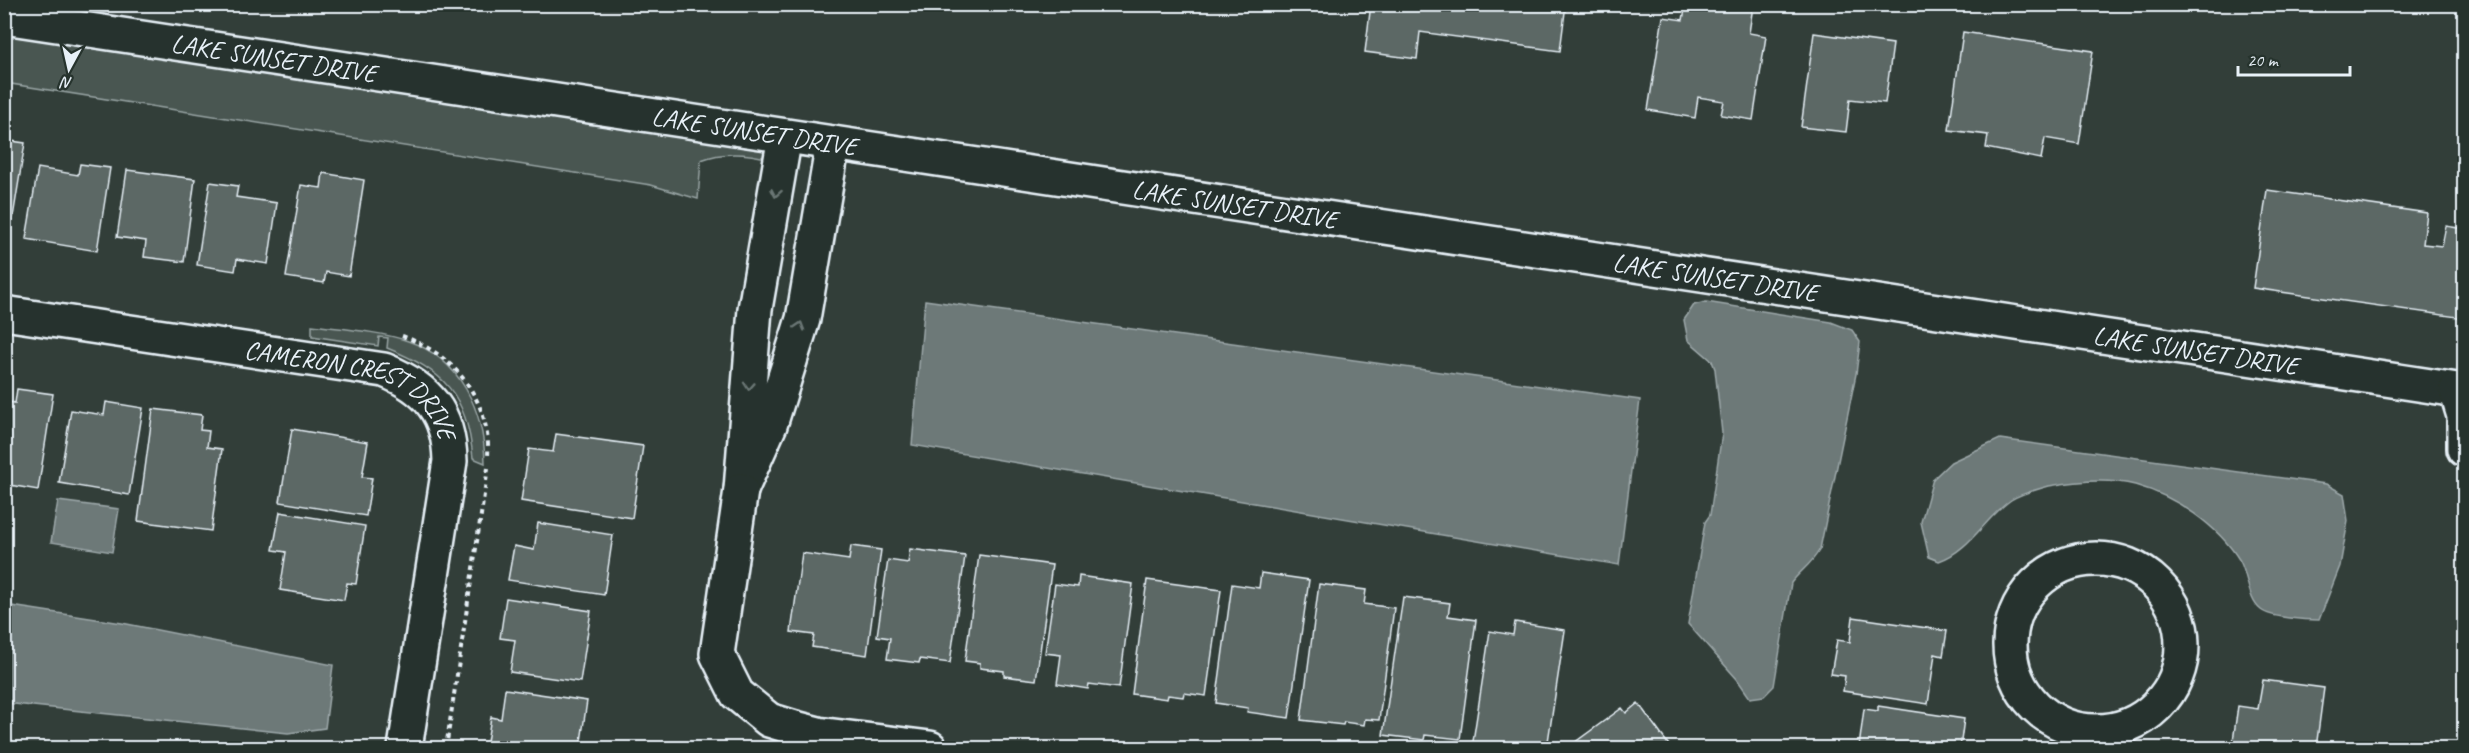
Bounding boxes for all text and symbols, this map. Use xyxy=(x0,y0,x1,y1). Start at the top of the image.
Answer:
street label: LAKE SUNSET DRIVE xyxy=(169,26,382,90)
north arrow xyxy=(39,39,99,99)
scale bar xyxy=(2238,39,2350,77)
text: 20 m xyxy=(2247,49,2280,71)
text: N xyxy=(58,72,73,93)
street label: LAKE SUNSET DRIVE xyxy=(650,99,863,163)
street label: LAKE SUNSET DRIVE xyxy=(1130,172,1343,237)
one-way arrow xyxy=(770,188,783,198)
street label: LAKE SUNSET DRIVE xyxy=(1611,245,1824,310)
street label: LAKE SUNSET DRIVE xyxy=(2091,318,2304,383)
one-way arrow xyxy=(793,322,805,332)
street label: CAMERON CREST DRIVE xyxy=(242,333,465,446)
one-way arrow xyxy=(743,382,756,391)

